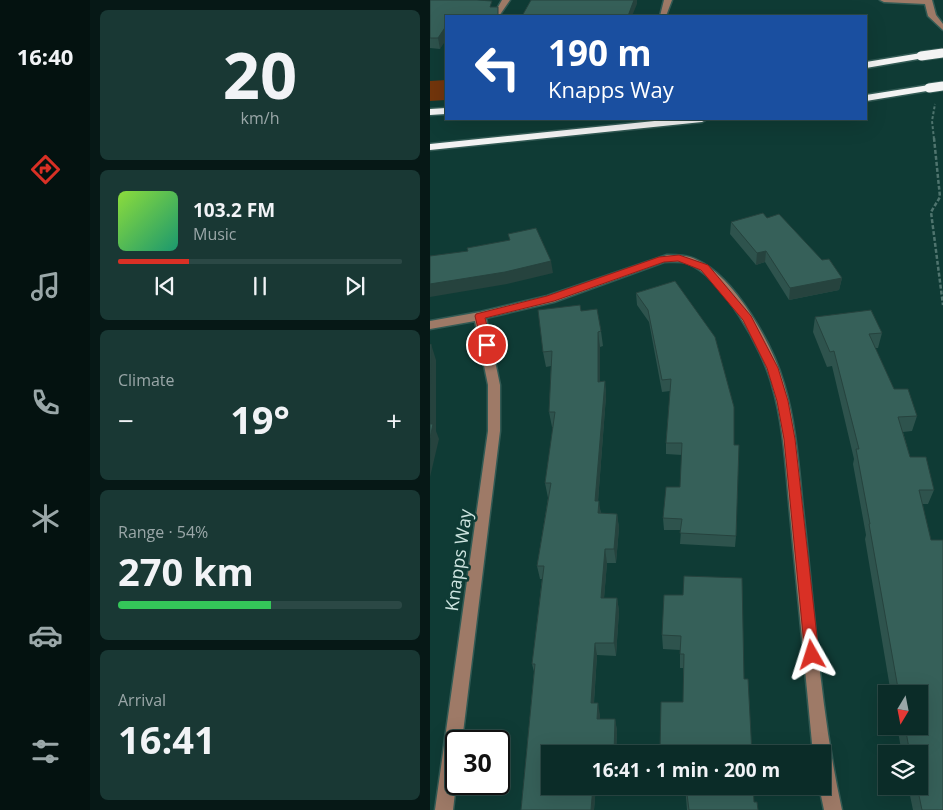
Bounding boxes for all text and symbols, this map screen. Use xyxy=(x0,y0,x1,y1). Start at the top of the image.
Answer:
text: 190 m xyxy=(548,29,652,76)
text: 20 xyxy=(223,30,297,118)
icon: left xyxy=(465,35,530,100)
text: 16:40 xyxy=(17,41,73,71)
text: Knapps Way xyxy=(548,74,674,104)
text: km/h xyxy=(241,107,279,129)
icon: directions xyxy=(28,152,63,187)
text: 103.2 FM xyxy=(193,197,275,223)
text: Music xyxy=(193,223,237,245)
icon: music xyxy=(28,269,63,304)
icon: previous xyxy=(151,272,179,300)
icon: pause xyxy=(246,272,274,300)
icon: next xyxy=(341,272,369,300)
pin xyxy=(466,324,508,366)
icon: arrive xyxy=(473,331,501,359)
text: Climate xyxy=(118,369,175,391)
icon: phone xyxy=(28,385,63,420)
text: 19° xyxy=(230,393,290,445)
text: − xyxy=(118,401,134,439)
text: + xyxy=(386,401,402,439)
icon: climate xyxy=(28,501,63,536)
street label: Knapps Way xyxy=(439,506,477,613)
text: Range · 54% xyxy=(118,521,208,543)
text: 270 km xyxy=(118,545,254,597)
icon: car xyxy=(28,618,63,653)
position arrow xyxy=(785,628,837,680)
north arrow xyxy=(878,685,928,735)
map controls xyxy=(878,685,928,795)
text: Arrival xyxy=(118,689,166,711)
text: 16:41 xyxy=(118,713,216,765)
speed limit sign: 30 xyxy=(445,730,510,795)
icon: filters xyxy=(28,734,63,769)
button: layers xyxy=(878,745,928,795)
text: 16:41 · 1 min · 200 m xyxy=(592,757,780,783)

